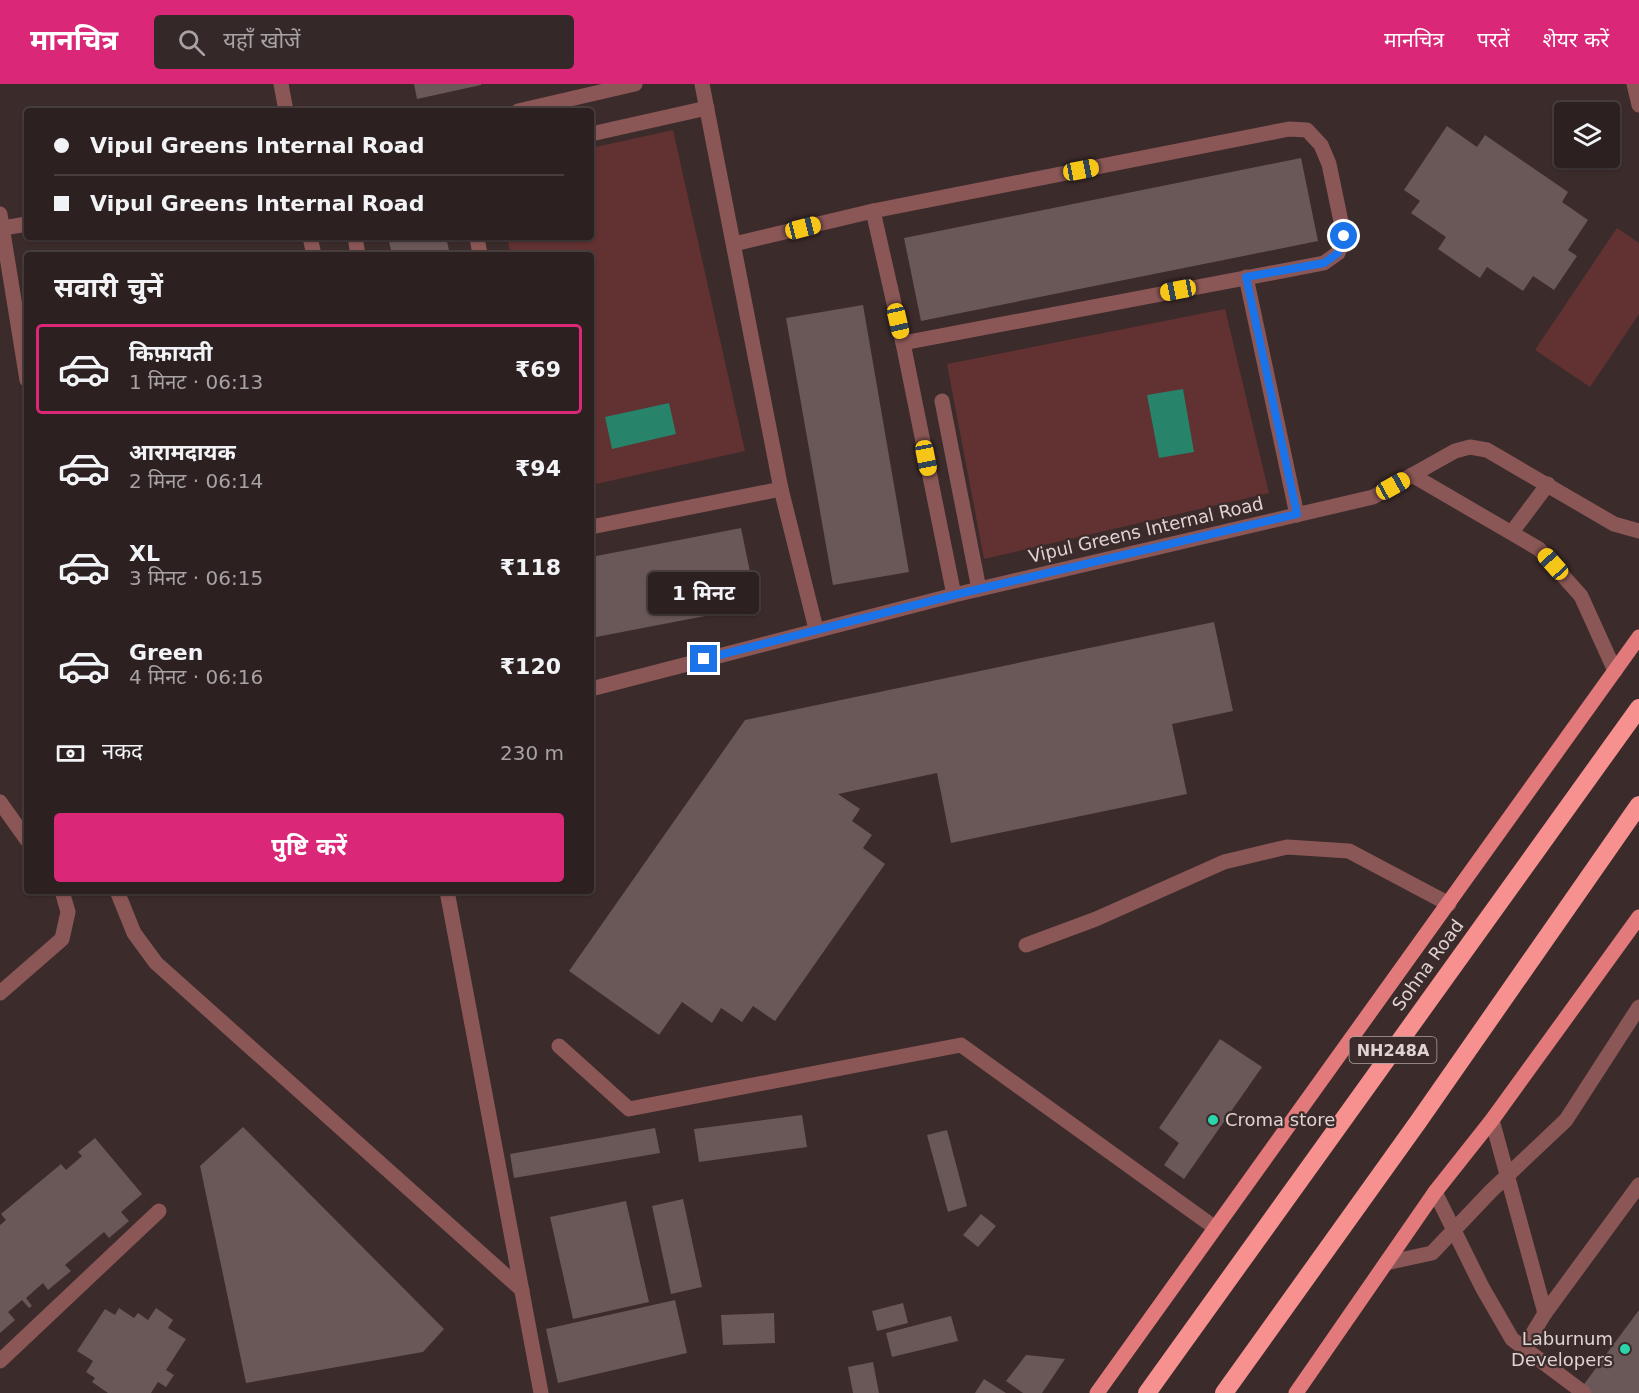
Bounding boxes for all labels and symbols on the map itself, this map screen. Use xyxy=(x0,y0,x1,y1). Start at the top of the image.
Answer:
car xyxy=(1062,158,1100,182)
car xyxy=(783,215,823,241)
route start xyxy=(1330,222,1357,249)
car xyxy=(1159,278,1197,302)
car xyxy=(885,301,911,341)
car xyxy=(914,439,938,477)
car xyxy=(1373,469,1413,503)
street label: Vipul Greens Internal Road xyxy=(1026,492,1265,567)
car xyxy=(1534,545,1572,583)
callout: 1 मिनट xyxy=(648,572,760,614)
route end xyxy=(690,645,717,672)
street label: Sohna Road xyxy=(1388,915,1468,1014)
road number: NH248A xyxy=(1350,1037,1436,1063)
place label: Croma store xyxy=(1225,1109,1335,1130)
marker: Croma store xyxy=(1206,1113,1220,1127)
place label: Laburnum Developers xyxy=(1511,1328,1613,1370)
marker: Laburnum Developers xyxy=(1618,1342,1632,1356)

